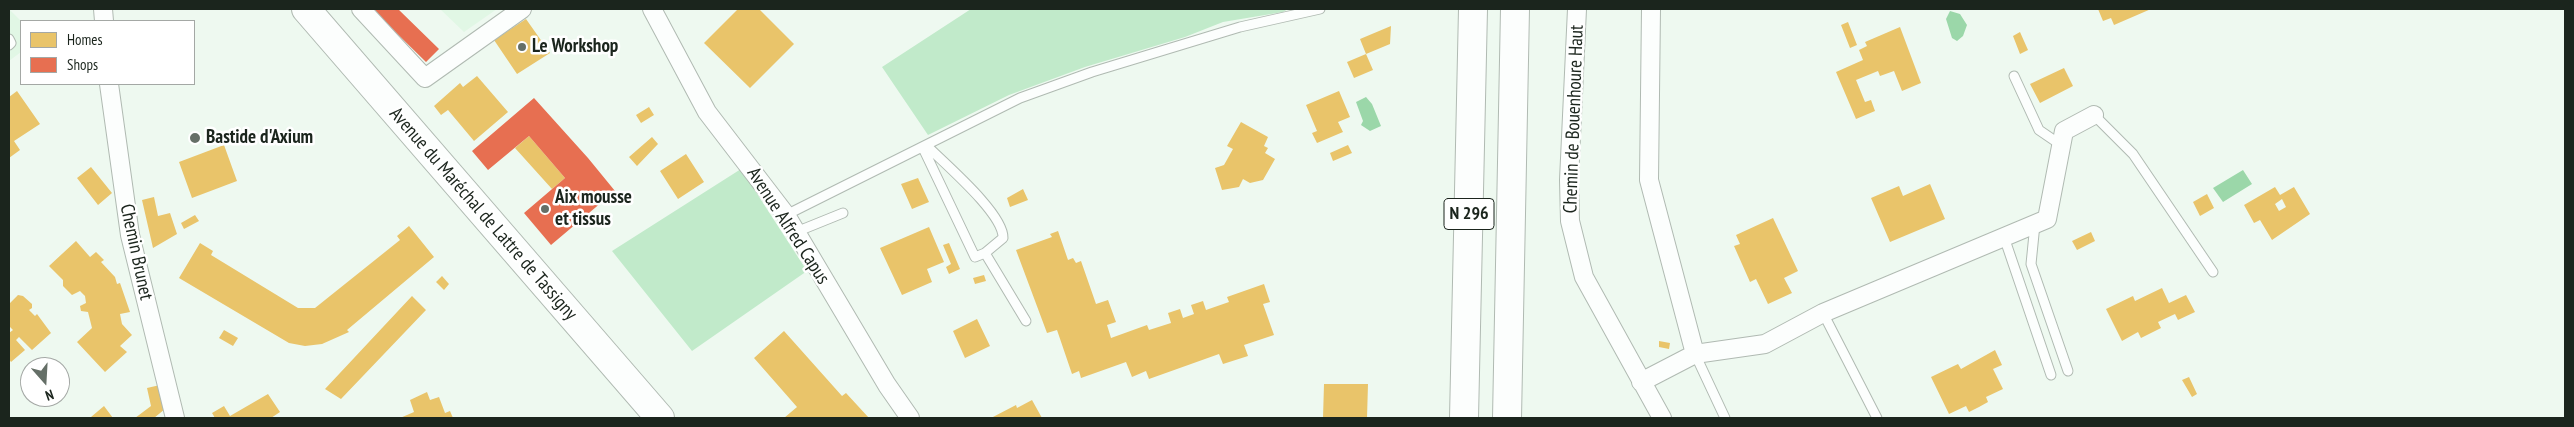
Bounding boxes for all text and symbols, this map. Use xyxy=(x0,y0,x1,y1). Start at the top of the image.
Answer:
legend xyxy=(20,20,195,85)
street label: Chemin de Bouenhoure Haut xyxy=(1559,24,1589,214)
text: Homes xyxy=(67,30,103,49)
place label: Le Workshop xyxy=(532,36,618,58)
marker: Le Workshop xyxy=(516,41,528,53)
text: Shops xyxy=(67,55,98,74)
street label: Avenue du Maréchal de Lattre de Tassigny xyxy=(384,103,582,325)
place label: Bastide d'Axium xyxy=(206,127,313,149)
marker: Bastide d'Axium xyxy=(188,131,202,145)
street label: Avenue Alfred Capus xyxy=(742,163,834,289)
place label: Aix mousse et tissus xyxy=(555,187,632,231)
road number: N 296 xyxy=(1444,198,1494,230)
street label: Chemin Brunet xyxy=(115,202,157,302)
marker: Aix mousse et tissus xyxy=(539,203,551,215)
north arrow xyxy=(20,357,70,407)
text: N xyxy=(43,385,56,405)

